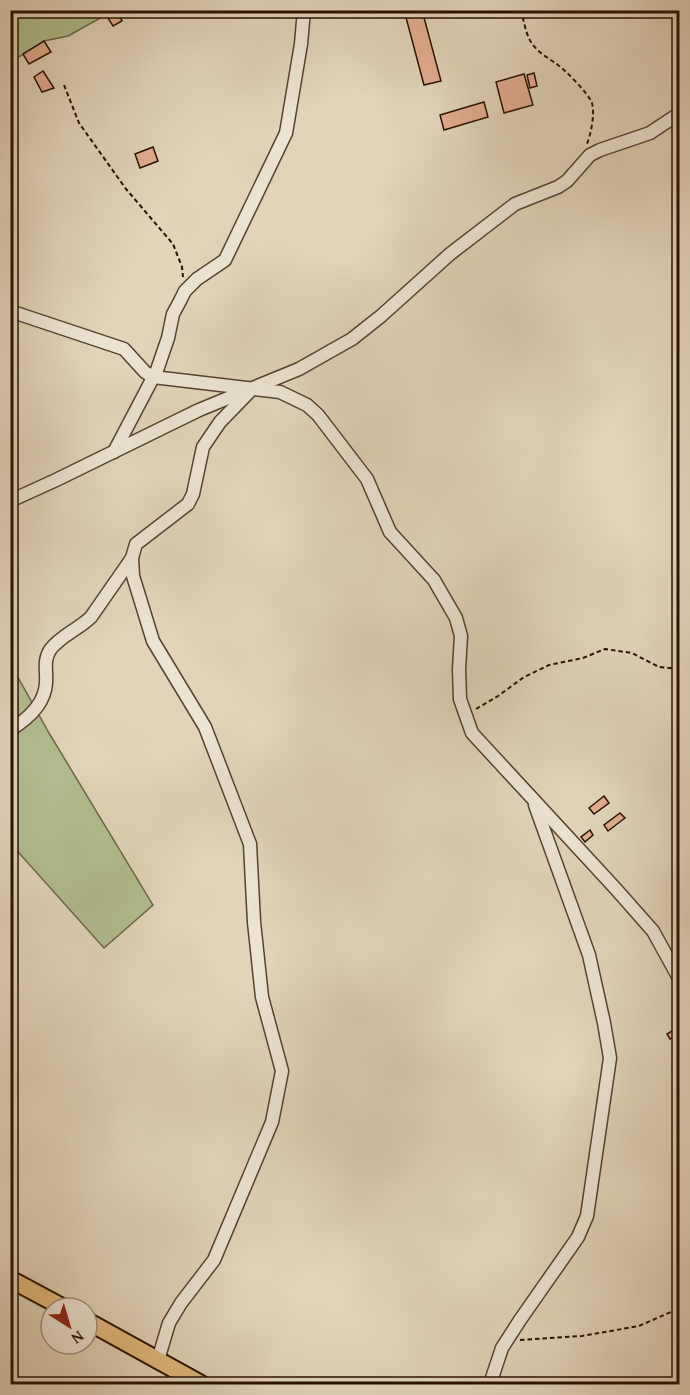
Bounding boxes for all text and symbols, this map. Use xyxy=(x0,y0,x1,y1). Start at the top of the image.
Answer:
north arrow xyxy=(39,1296,99,1356)
text: N xyxy=(66,1325,90,1351)

